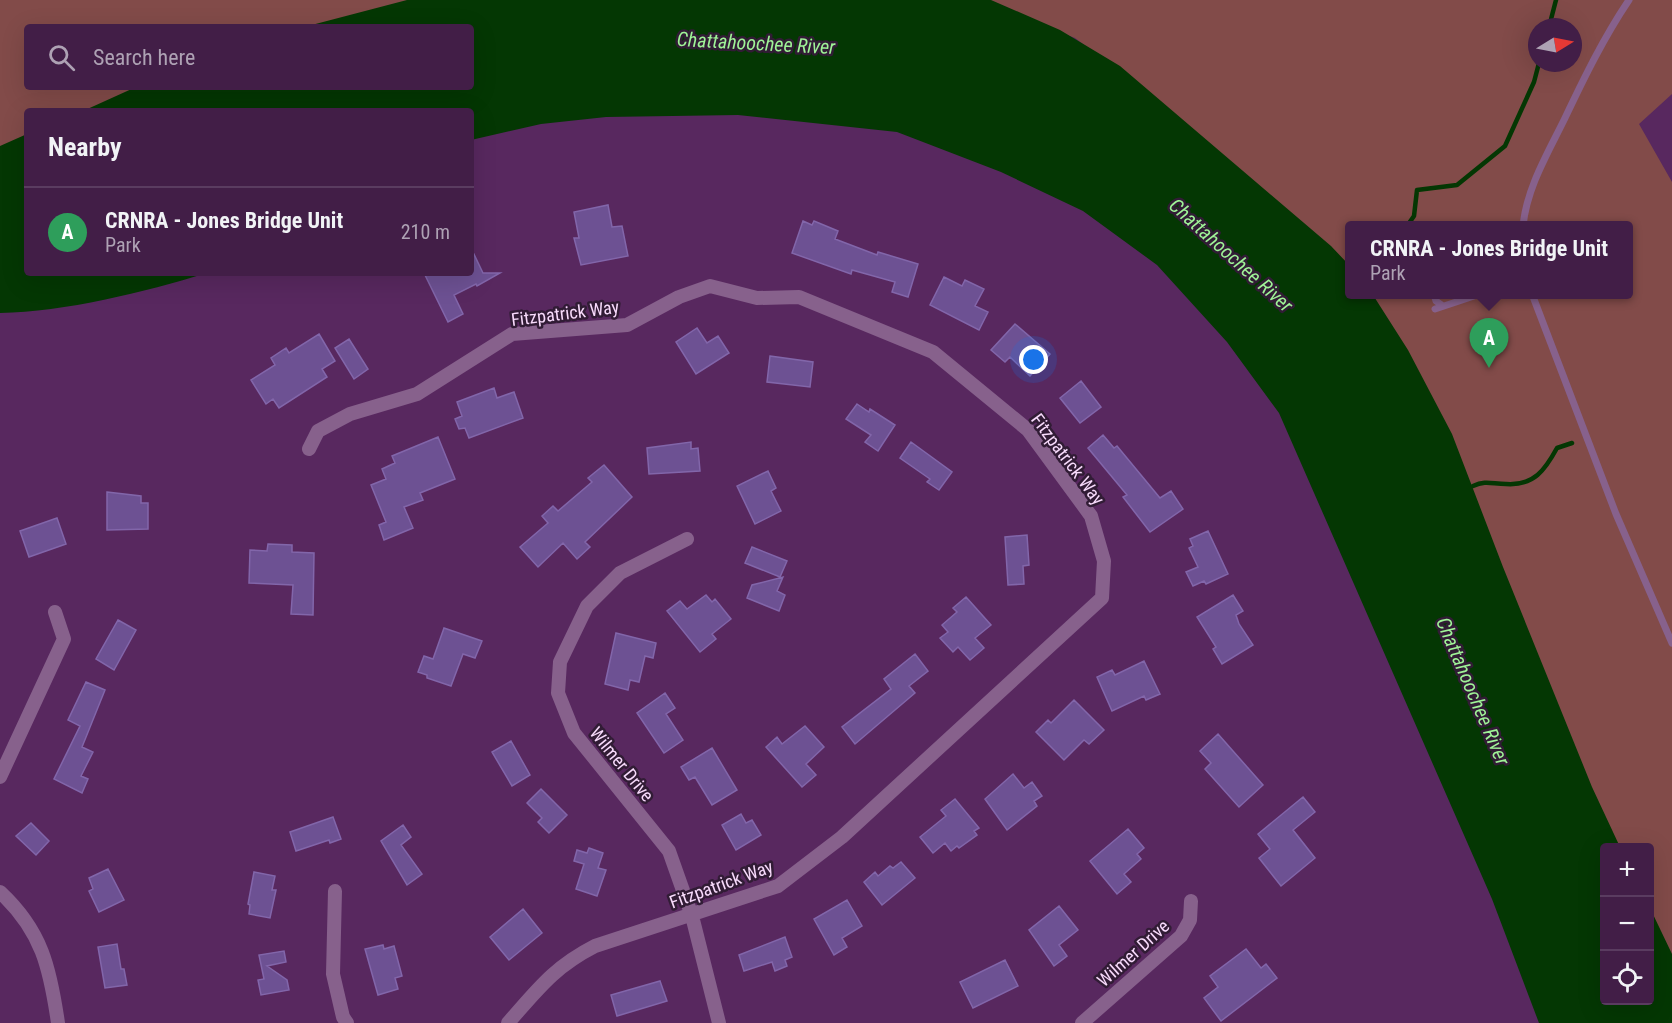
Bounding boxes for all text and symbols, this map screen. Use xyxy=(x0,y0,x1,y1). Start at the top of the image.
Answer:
north arrow xyxy=(1528,18,1582,72)
search box xyxy=(24,24,474,90)
water label: Chattahoochee River xyxy=(676,27,837,59)
icon: search xyxy=(45,41,78,74)
text: Search here xyxy=(93,45,195,70)
text: Nearby xyxy=(48,132,122,162)
water label: Chattahoochee River xyxy=(1164,193,1299,318)
text: CRNRA - Jones Bridge Unit xyxy=(105,208,343,233)
text: A xyxy=(62,220,73,244)
text: 210 m xyxy=(401,220,450,244)
popup xyxy=(1345,221,1633,299)
text: Park xyxy=(105,233,141,257)
text: CRNRA - Jones Bridge Unit xyxy=(1370,236,1608,261)
text: Park xyxy=(1370,261,1406,285)
street label: Fitzpatrick Way xyxy=(510,296,621,330)
pin: A xyxy=(1470,318,1508,368)
your location xyxy=(1019,345,1048,374)
street label: Fitzpatrick Way xyxy=(1027,409,1109,509)
water label: Chattahoochee River xyxy=(1431,613,1515,770)
street label: Wilmer Drive xyxy=(586,723,658,805)
map controls xyxy=(1600,843,1654,1005)
button: + xyxy=(1600,843,1654,897)
street label: Fitzpatrick Way xyxy=(666,855,776,912)
button: − xyxy=(1600,897,1654,951)
street label: Wilmer Drive xyxy=(1093,915,1173,991)
button: locate xyxy=(1600,951,1654,1005)

